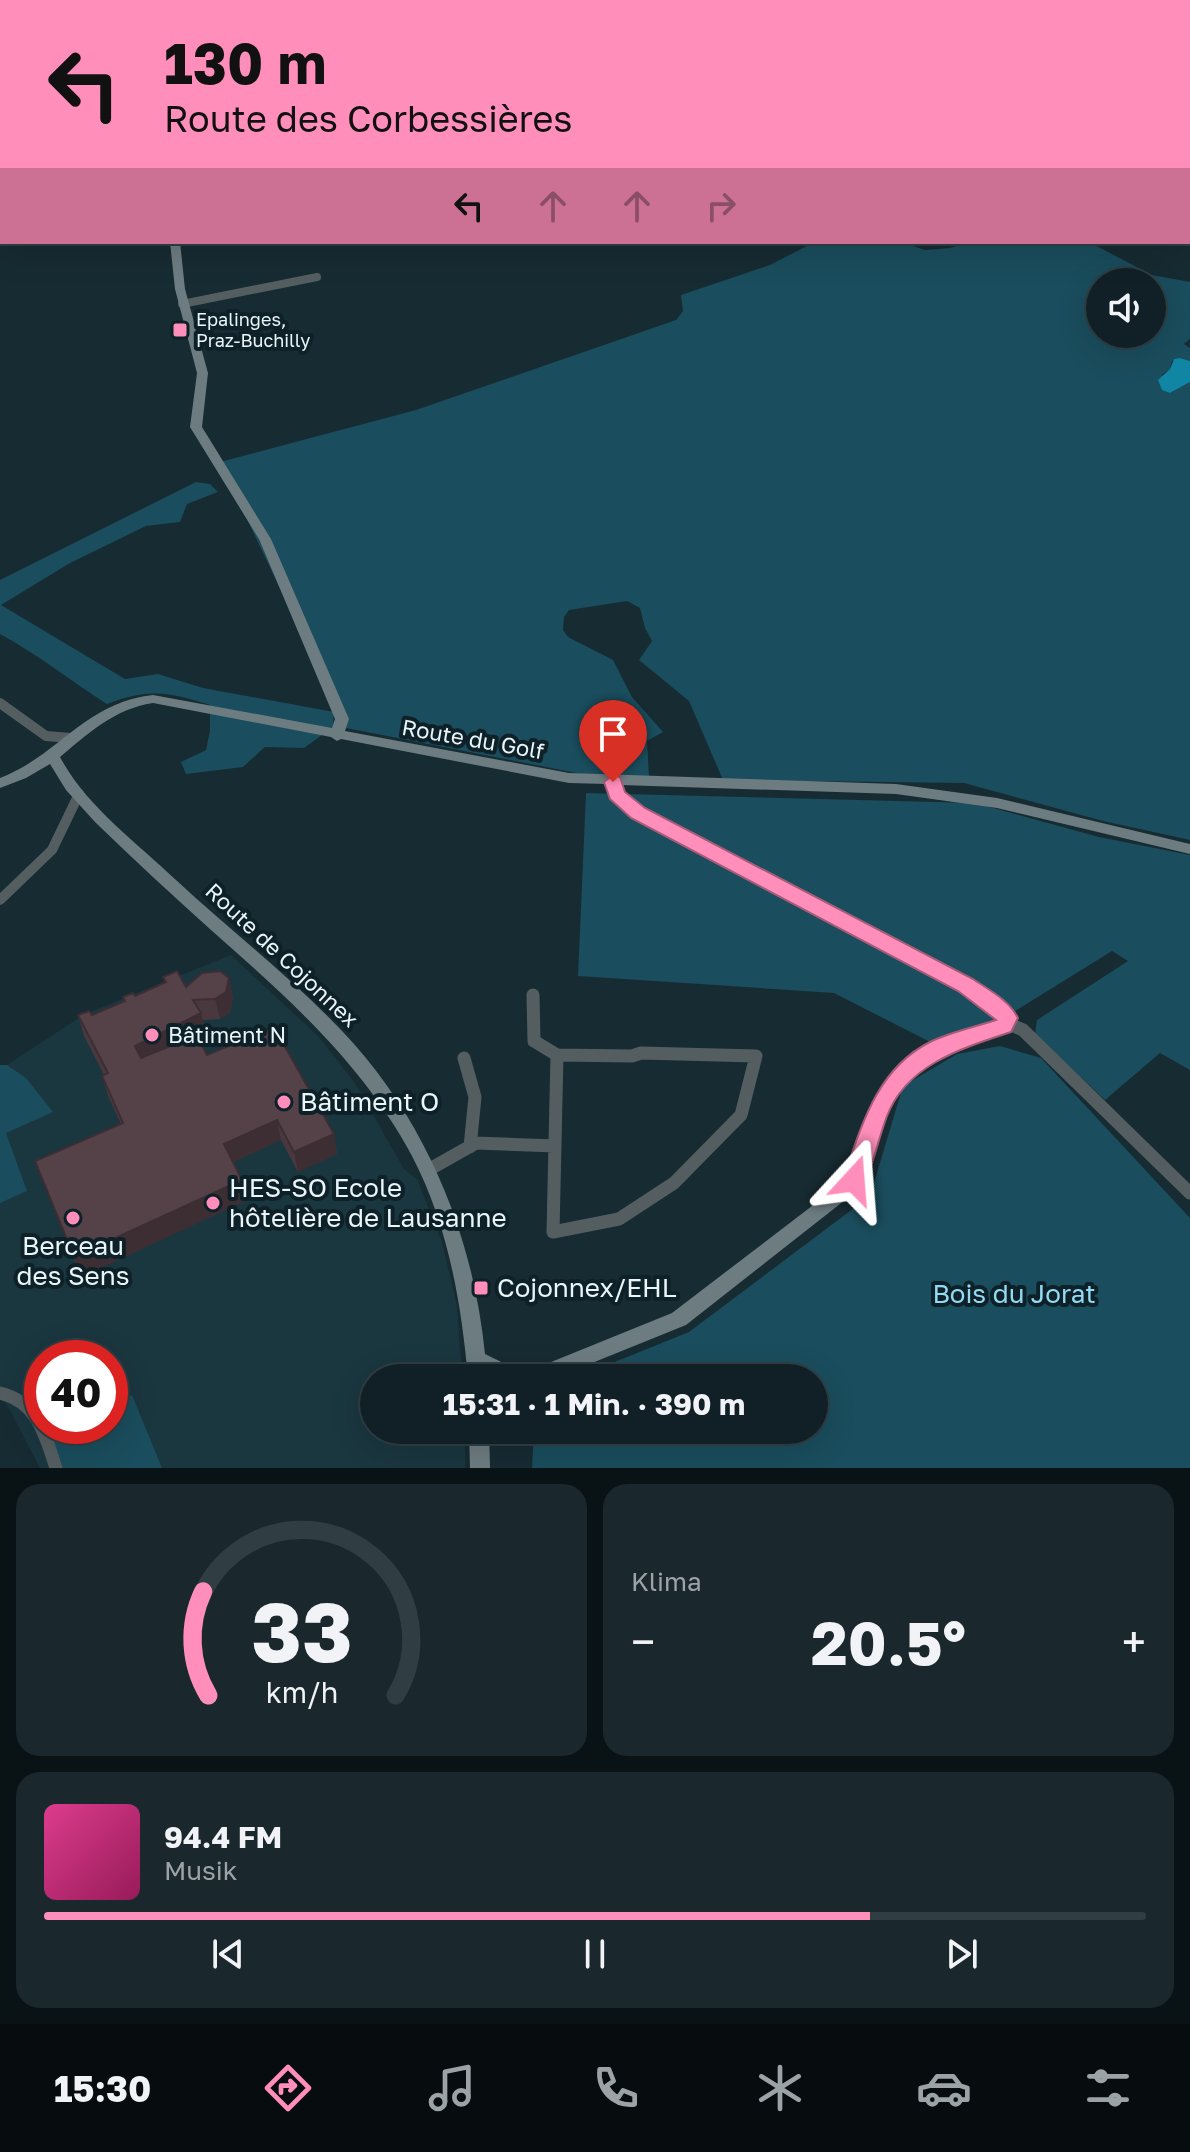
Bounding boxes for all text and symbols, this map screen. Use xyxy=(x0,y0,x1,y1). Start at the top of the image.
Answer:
text: 130 m xyxy=(164,29,326,96)
icon: left xyxy=(32,32,136,136)
text: Route des Corbessières xyxy=(164,97,572,140)
icon: left xyxy=(447,184,491,228)
icon: ahead xyxy=(531,184,575,228)
icon: ahead xyxy=(615,184,659,228)
icon: right xyxy=(699,184,743,228)
map controls xyxy=(1086,268,1166,348)
button: sound xyxy=(1086,268,1166,348)
place label: Epalinges, Praz-Buchilly xyxy=(196,308,310,351)
marker: Epalinges, Praz-Buchilly xyxy=(171,321,189,339)
pin xyxy=(579,700,647,782)
icon: arrive xyxy=(591,712,635,756)
street label: Route du Golf xyxy=(400,713,546,764)
street label: Route de Cojonnex xyxy=(200,877,364,1032)
place label: Bâtiment N xyxy=(168,1021,286,1048)
marker: Bâtiment N xyxy=(143,1026,161,1044)
place label: Bâtiment O xyxy=(300,1086,439,1117)
marker: Bâtiment O xyxy=(275,1093,293,1111)
position arrow xyxy=(812,1138,896,1222)
place label: HES-SO Ecole hôtelière de Lausanne xyxy=(229,1172,507,1233)
marker: HES-SO Ecole hôtelière de Lausanne xyxy=(204,1194,222,1212)
marker: Berceau des Sens xyxy=(64,1209,82,1227)
place label: Berceau des Sens xyxy=(17,1230,129,1291)
place label: Cojonnex/EHL xyxy=(497,1272,677,1303)
park label: Bois du Jorat xyxy=(932,1278,1096,1309)
marker: Cojonnex/EHL xyxy=(472,1279,490,1297)
speed limit sign: 40 xyxy=(24,1340,128,1444)
text: 15:31 · 1 Min. · 390 m xyxy=(443,1386,745,1422)
text: Klima xyxy=(631,1566,702,1597)
text: 33 xyxy=(251,1580,352,1680)
text: 20.5° xyxy=(811,1606,966,1678)
text: − xyxy=(631,1615,655,1668)
text: + xyxy=(1122,1615,1146,1668)
text: km/h xyxy=(265,1675,338,1709)
text: 94.4 FM xyxy=(164,1819,282,1855)
text: Musik xyxy=(164,1855,238,1886)
icon: previous xyxy=(206,1932,250,1976)
icon: pause xyxy=(573,1932,617,1976)
icon: next xyxy=(940,1932,984,1976)
icon: directions xyxy=(260,2060,316,2116)
icon: music xyxy=(424,2060,480,2116)
icon: phone xyxy=(588,2060,644,2116)
icon: climate xyxy=(752,2060,808,2116)
icon: car xyxy=(916,2060,972,2116)
icon: filters xyxy=(1080,2060,1136,2116)
text: 15:30 xyxy=(54,2067,151,2110)

